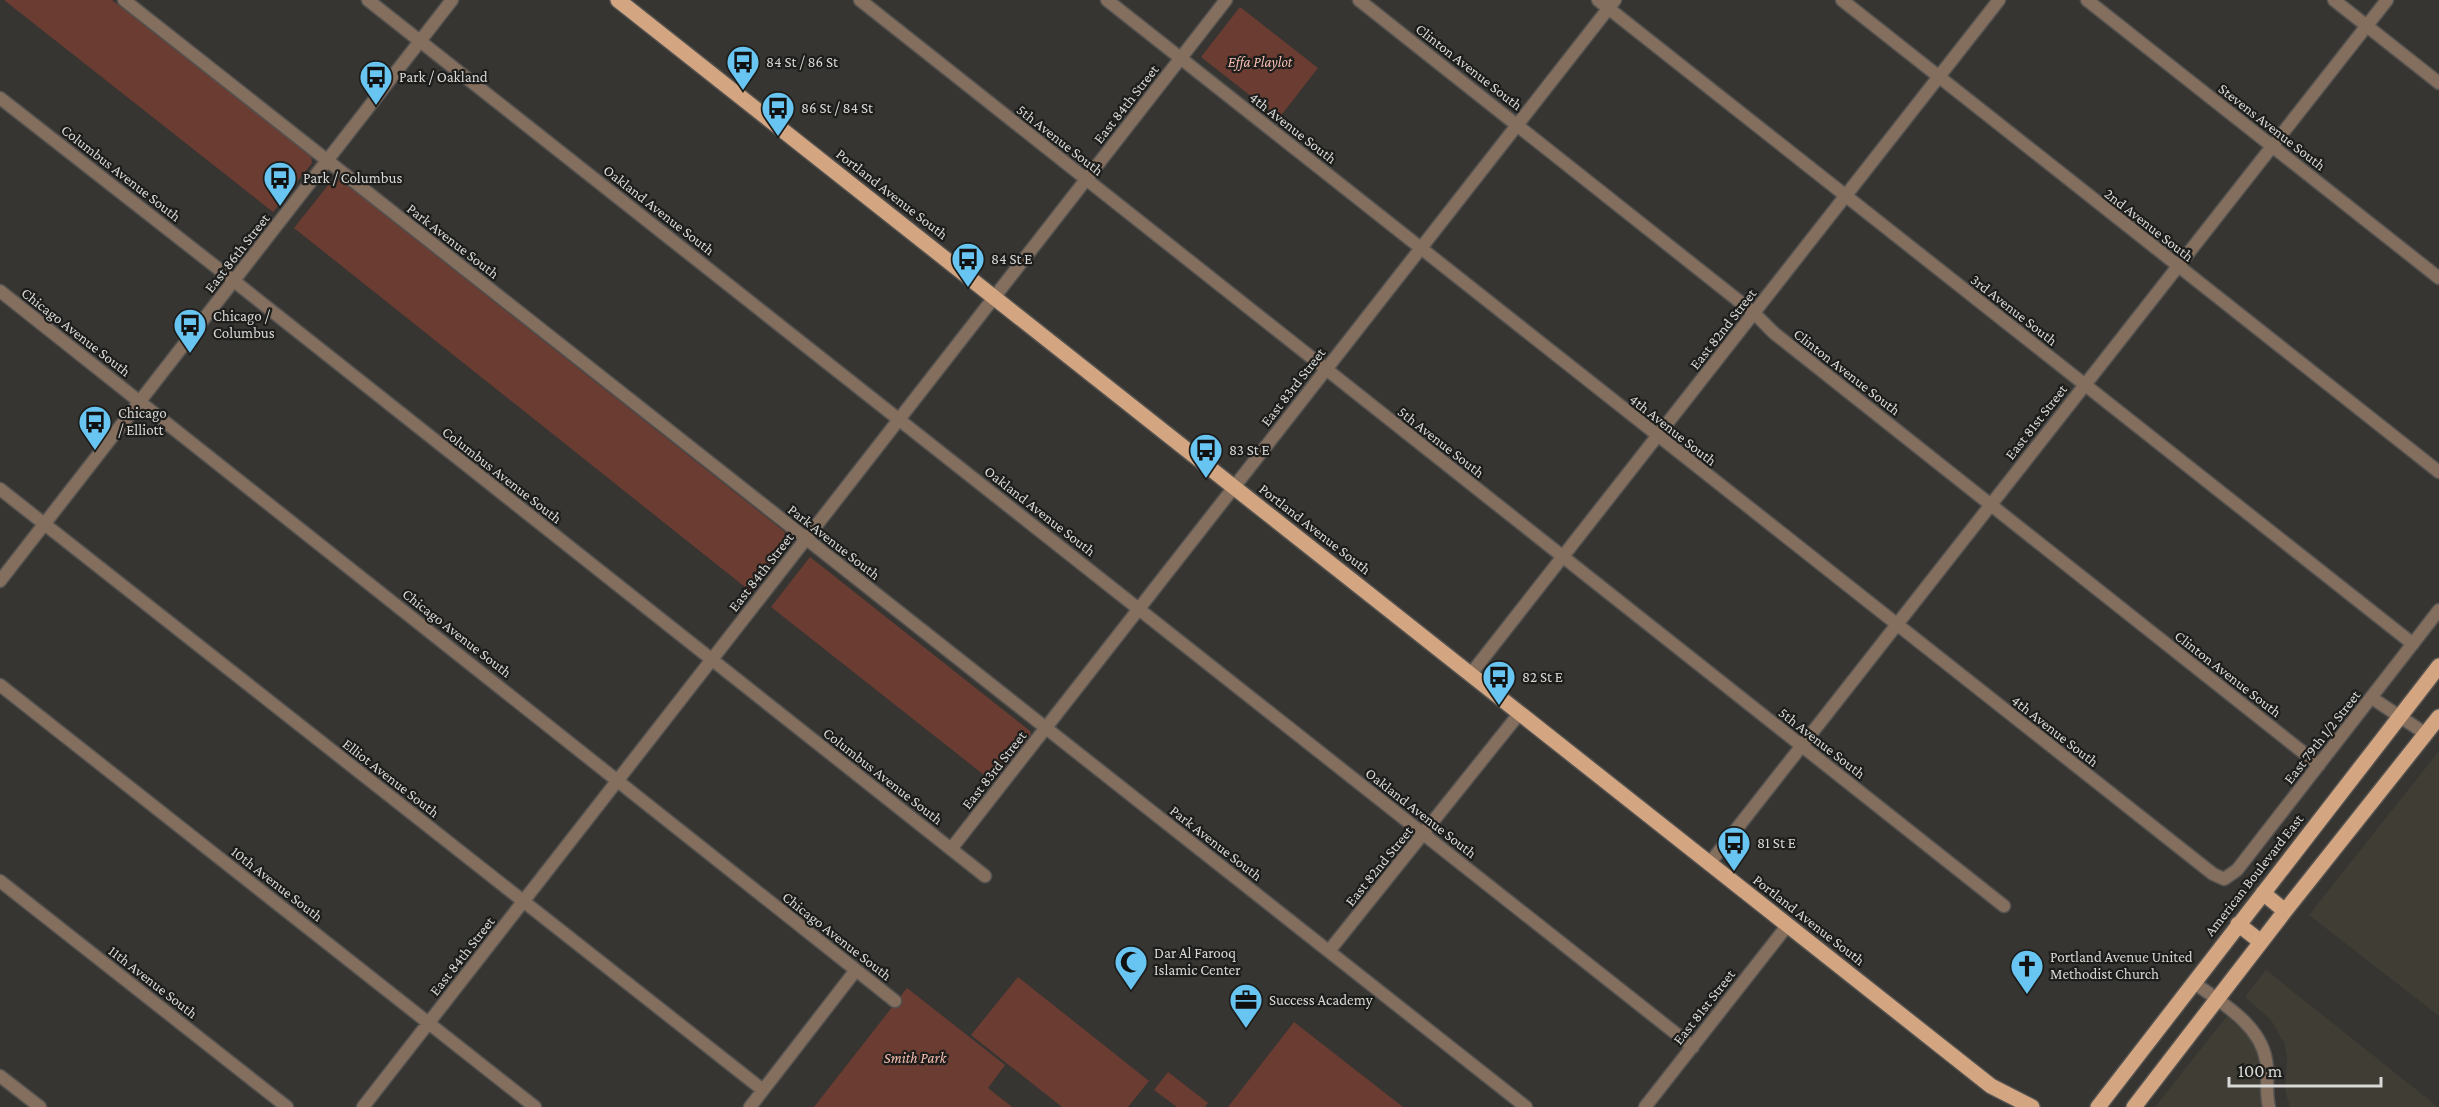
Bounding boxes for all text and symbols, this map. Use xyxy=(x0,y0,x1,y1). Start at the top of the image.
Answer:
street label: Clinton Avenue South xyxy=(1413,21,1525,113)
bus stop icon: 84 St / 86 St xyxy=(725,44,761,91)
place label: 84 St / 86 St xyxy=(766,54,839,70)
park label: Effa Playlot xyxy=(1228,54,1293,71)
bus stop icon: Park / Oakland xyxy=(358,59,394,106)
street label: East 84th Street xyxy=(1090,61,1162,147)
place label: Park / Oakland xyxy=(399,69,488,85)
street label: Stevens Avenue South xyxy=(2215,80,2329,174)
street label: 4th Avenue South xyxy=(1246,89,1340,167)
bus stop icon: 86 St / 84 St xyxy=(760,90,796,137)
place label: 86 St / 84 St xyxy=(801,100,874,116)
street label: 5th Avenue South xyxy=(1014,101,1106,179)
street label: Columbus Avenue South xyxy=(58,121,184,225)
street label: Portland Avenue South xyxy=(833,146,951,242)
bus stop icon: Park / Columbus xyxy=(262,160,298,207)
street label: Oakland Avenue South xyxy=(600,162,718,258)
place label: Park / Columbus xyxy=(303,170,402,186)
street label: 2nd Avenue South xyxy=(2101,185,2197,265)
street label: Park Avenue South xyxy=(404,200,502,282)
street label: East 86th Street xyxy=(201,210,273,295)
bus stop icon: 84 St E xyxy=(950,241,986,288)
place label: 84 St E xyxy=(991,251,1032,267)
street label: 3rd Avenue South xyxy=(1968,271,2060,349)
street label: Chicago Avenue South xyxy=(18,284,134,380)
street label: East 82nd Street xyxy=(1687,285,1760,372)
bus stop icon: Chicago / Columbus xyxy=(172,307,208,354)
place label: Chicago / Columbus xyxy=(213,308,275,341)
street label: Clinton Avenue South xyxy=(1791,326,1903,418)
street label: East 83rd Street xyxy=(1258,344,1329,429)
street label: East 81st Street xyxy=(2002,381,2071,463)
street label: 4th Avenue South xyxy=(1626,391,1720,469)
street label: 5th Avenue South xyxy=(1395,403,1487,481)
bus stop icon: Chicago / Elliott xyxy=(77,404,113,451)
place label: Chicago / Elliott xyxy=(118,405,167,438)
street label: Columbus Avenue South xyxy=(439,423,565,527)
bus stop icon: 83 St E xyxy=(1188,432,1224,479)
place label: 83 St E xyxy=(1229,442,1270,458)
street label: Oakland Avenue South xyxy=(981,463,1099,559)
street label: Portland Avenue South xyxy=(1256,481,1374,577)
street label: Park Avenue South xyxy=(785,501,883,583)
street label: East 84th Street xyxy=(725,529,797,615)
street label: Chicago Avenue South xyxy=(399,585,515,681)
street label: Clinton Avenue South xyxy=(2172,628,2284,720)
bus stop icon: 82 St E xyxy=(1481,659,1517,706)
place label: 82 St E xyxy=(1522,669,1563,685)
street label: East 79th 1/2 Street xyxy=(2281,686,2364,787)
street label: 4th Avenue South xyxy=(2008,692,2102,770)
street label: 5th Avenue South xyxy=(1776,704,1868,782)
street label: Columbus Avenue South xyxy=(820,724,946,828)
street label: East 83rd Street xyxy=(959,727,1030,812)
street label: Elliot Avenue South xyxy=(340,735,442,821)
street label: Oakland Avenue South xyxy=(1362,765,1480,861)
street label: Park Avenue South xyxy=(1167,802,1265,884)
street label: American Boulevard East xyxy=(2202,810,2307,939)
street label: East 82nd Street xyxy=(1342,822,1417,909)
bus stop icon: 81 St E xyxy=(1716,825,1752,872)
place label: 81 St E xyxy=(1757,835,1796,851)
street label: 10th Avenue South xyxy=(228,843,326,925)
street label: Portland Avenue South xyxy=(1750,872,1868,968)
street label: Chicago Avenue South xyxy=(779,888,895,984)
street label: East 84th Street xyxy=(426,913,498,999)
street label: 11th Avenue South xyxy=(105,942,201,1022)
mosque icon: Dar Al Farooq Islamic Center xyxy=(1113,944,1149,991)
place label: Dar Al Farooq Islamic Center xyxy=(1154,945,1241,978)
church icon: Portland Avenue United Methodist Church xyxy=(2009,948,2045,995)
place label: Portland Avenue United Methodist Church xyxy=(2050,949,2193,982)
street label: East 81st Street xyxy=(1670,966,1739,1048)
office icon: Success Academy xyxy=(1228,982,1264,1029)
place label: Success Academy xyxy=(1269,992,1373,1009)
park label: Smith Park xyxy=(884,1050,948,1066)
scale bar xyxy=(2229,1050,2380,1088)
text: 100 m xyxy=(2238,1061,2283,1081)

